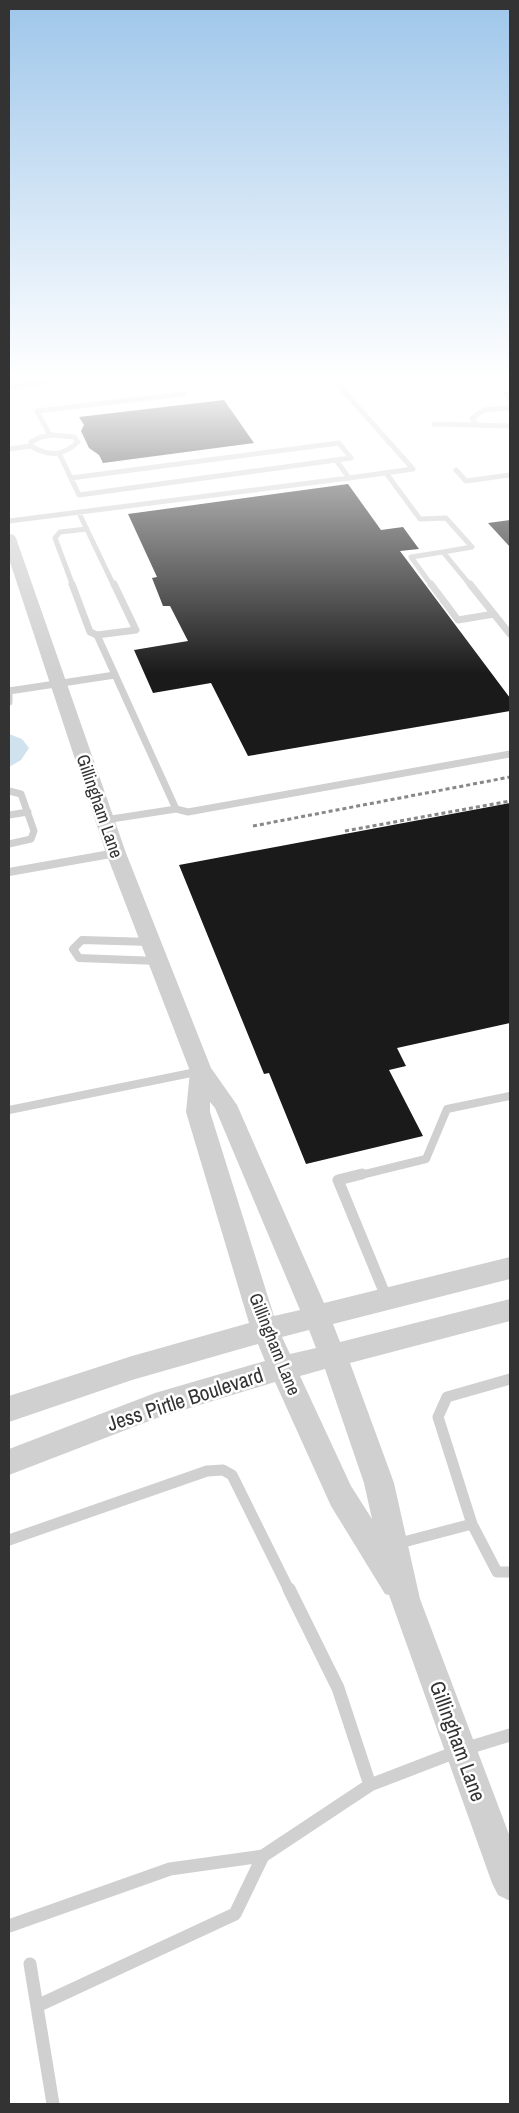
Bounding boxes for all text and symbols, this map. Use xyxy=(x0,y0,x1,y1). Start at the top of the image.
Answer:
street label: Gillingham Lane xyxy=(71,751,129,861)
street label: Gillingham Lane xyxy=(243,1289,307,1399)
street label: Jess Pirtle Boulevard xyxy=(103,1360,267,1438)
street label: Gillingham Lane xyxy=(423,1677,493,1805)

